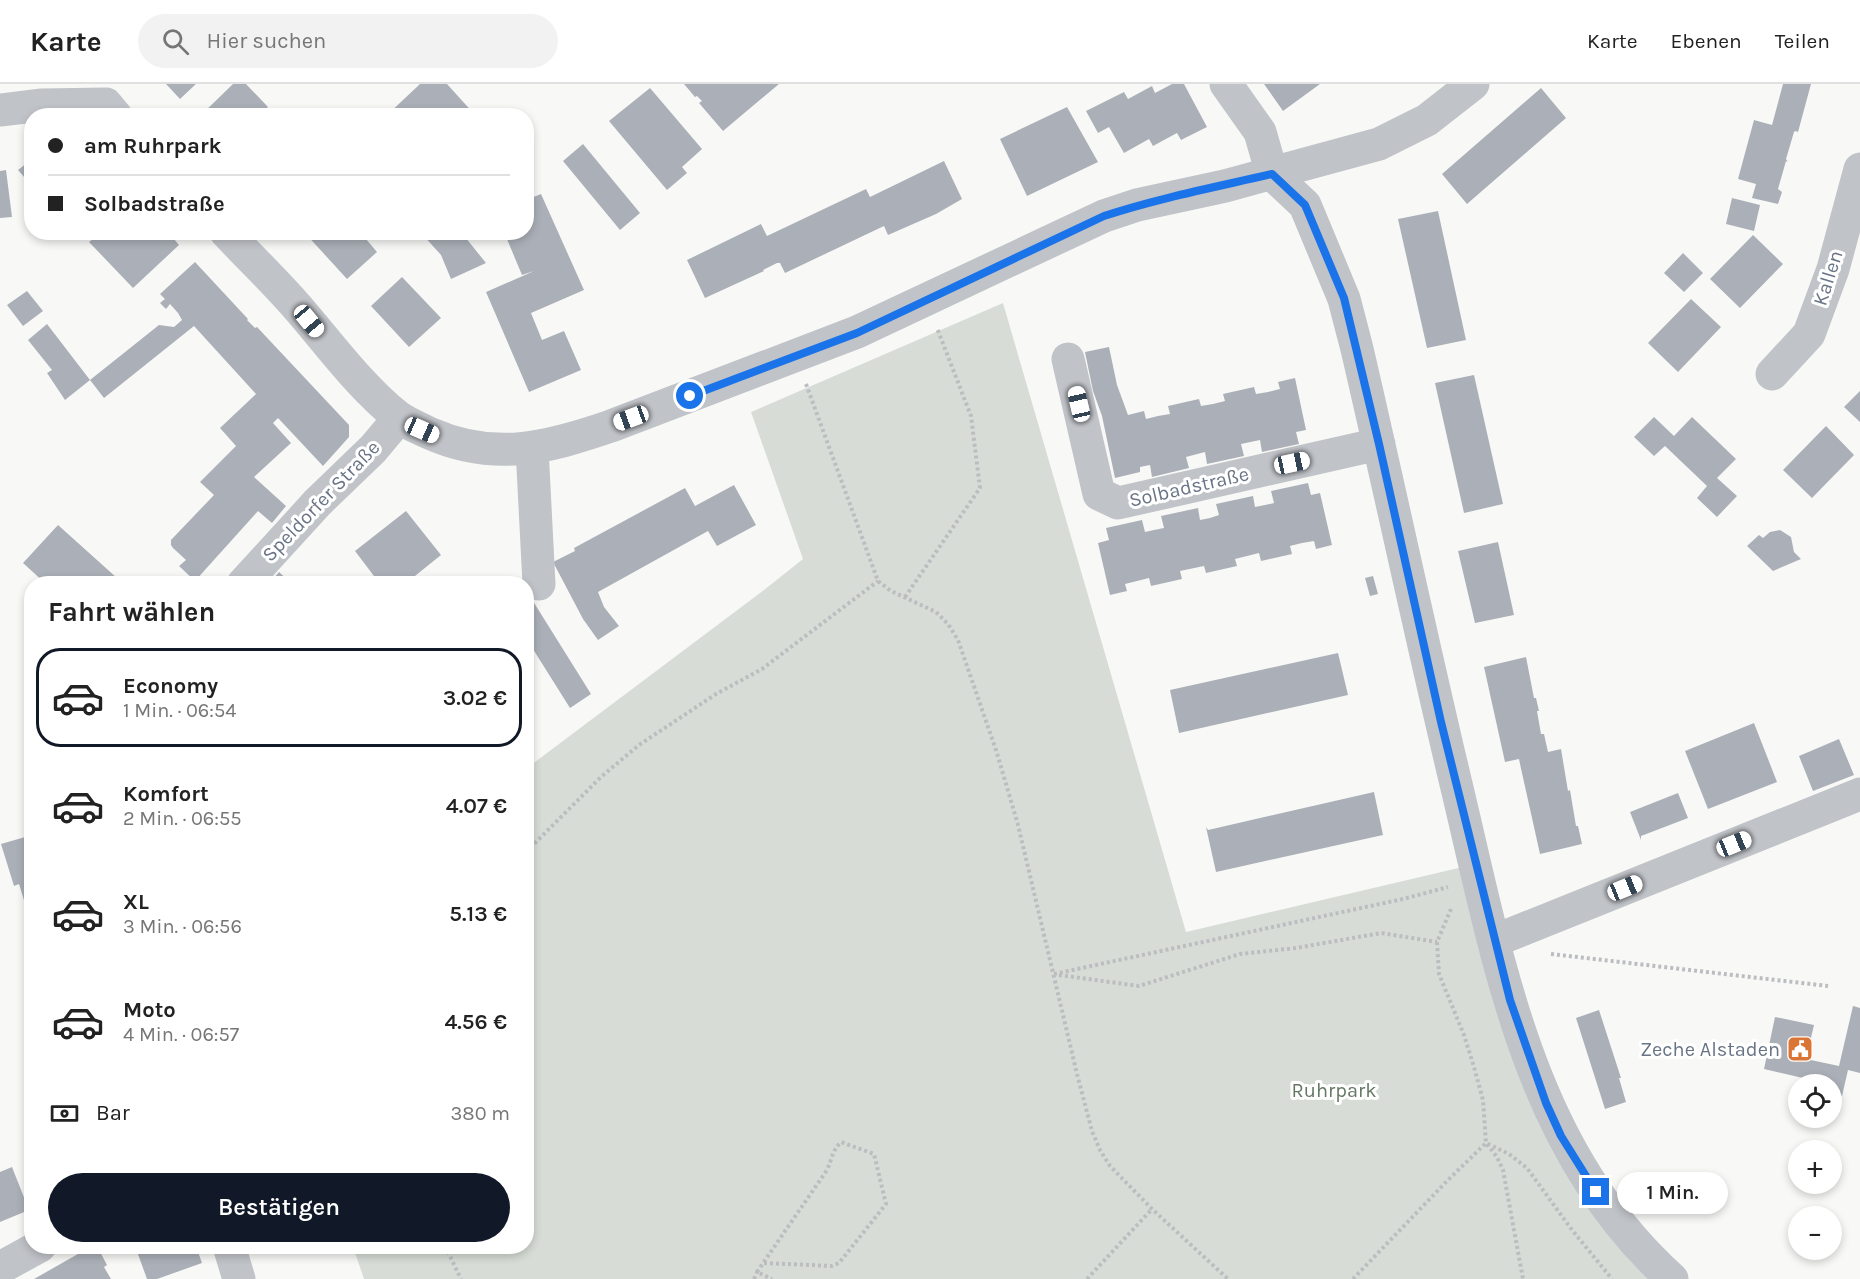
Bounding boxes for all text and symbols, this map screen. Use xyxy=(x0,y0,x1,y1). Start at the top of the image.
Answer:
search box xyxy=(138,14,558,68)
text: Karte xyxy=(30,25,102,58)
icon: search xyxy=(159,25,192,58)
text: Hier suchen xyxy=(207,28,326,54)
text: Karte xyxy=(1587,29,1638,53)
text: Ebenen xyxy=(1671,29,1742,53)
text: Teilen xyxy=(1775,29,1830,53)
text: am Ruhrpark xyxy=(84,133,222,159)
text: Solbadstraße xyxy=(84,191,225,217)
street label: Kallen xyxy=(1808,247,1848,309)
car xyxy=(291,301,327,341)
route start xyxy=(676,382,703,409)
car xyxy=(1066,384,1092,424)
car xyxy=(611,403,651,433)
car xyxy=(402,414,442,446)
street label: Speldorfer Straße xyxy=(257,436,385,566)
car xyxy=(1273,450,1311,476)
street label: Solbadstraße xyxy=(1127,462,1251,512)
text: Fahrt wählen xyxy=(48,596,215,628)
icon: car xyxy=(51,671,105,725)
text: Economy xyxy=(123,673,218,699)
text: 3.02 € xyxy=(443,685,507,711)
text: 1 Min. · 06:54 xyxy=(123,699,236,722)
icon: car xyxy=(51,779,105,833)
text: Komfort xyxy=(123,781,209,807)
text: 4.07 € xyxy=(446,793,507,819)
text: 2 Min. · 06:55 xyxy=(123,807,241,830)
car xyxy=(1714,829,1754,859)
car xyxy=(1605,873,1645,903)
icon: car xyxy=(51,887,105,941)
text: XL xyxy=(123,889,149,915)
text: 5.13 € xyxy=(449,901,507,927)
text: 3 Min. · 06:56 xyxy=(123,915,242,938)
icon: car xyxy=(51,995,105,1049)
text: Moto xyxy=(123,997,176,1023)
text: 4.56 € xyxy=(444,1009,507,1035)
text: 4 Min. · 06:57 xyxy=(123,1023,239,1046)
public building icon: Zeche Alstaden xyxy=(1785,1034,1815,1064)
place label: Zeche Alstaden xyxy=(1640,1038,1780,1061)
map controls xyxy=(1788,1074,1842,1260)
button: locate xyxy=(1788,1074,1842,1128)
park label: Ruhrpark xyxy=(1292,1079,1376,1102)
icon: cash xyxy=(48,1097,81,1130)
text: Bar xyxy=(96,1100,130,1126)
text: 380 m xyxy=(451,1102,510,1125)
button: + xyxy=(1788,1140,1842,1194)
callout: 1 Min. xyxy=(1617,1171,1728,1213)
button: Bestätigen xyxy=(48,1173,510,1242)
route end xyxy=(1582,1178,1609,1205)
text: 1 Min. xyxy=(1646,1181,1699,1204)
button: − xyxy=(1788,1206,1842,1260)

